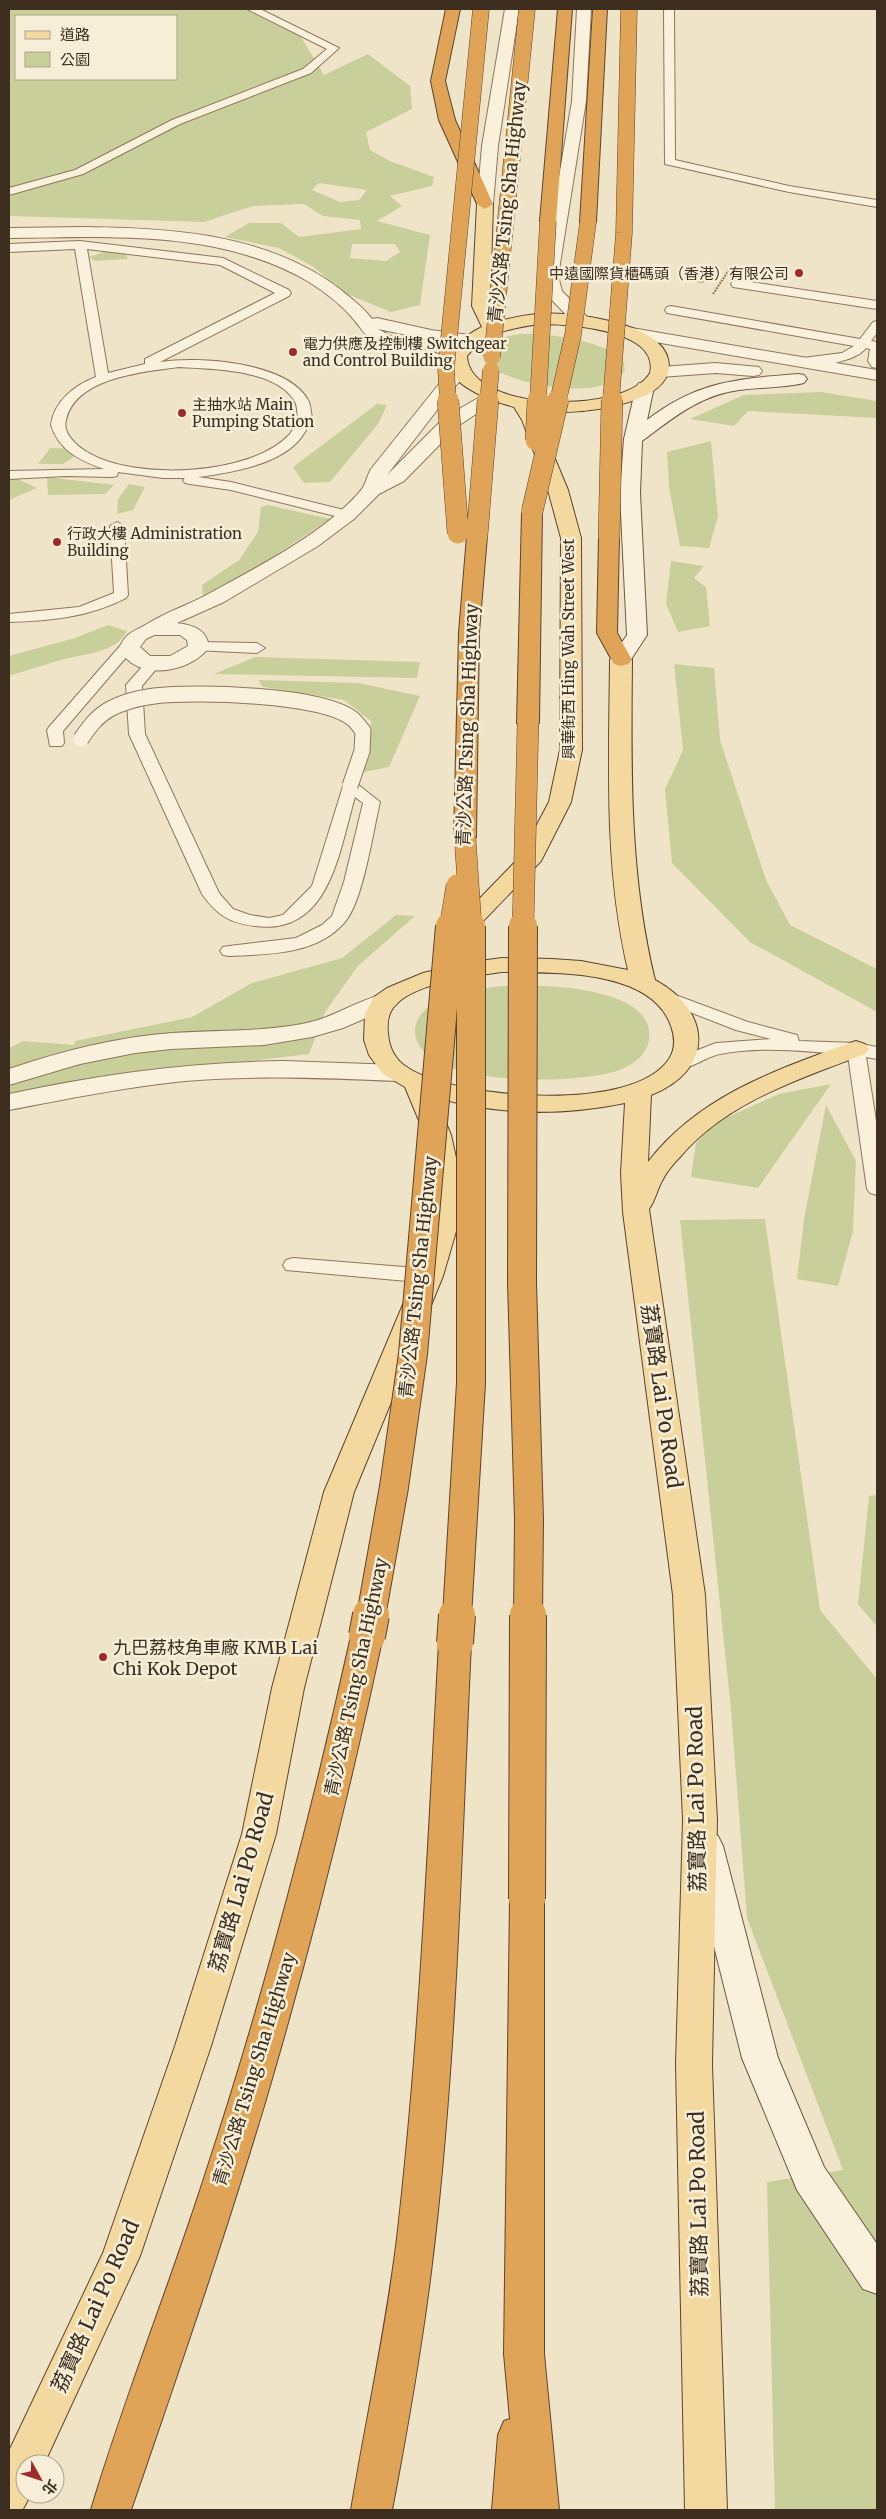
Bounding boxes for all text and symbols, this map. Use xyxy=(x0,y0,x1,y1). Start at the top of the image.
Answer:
legend xyxy=(15,15,178,80)
text: 道路 xyxy=(60,25,90,44)
text: 公園 xyxy=(60,50,90,69)
street label: 青沙公路 Tsing Sha Highway xyxy=(483,79,531,324)
place label: 中遠國際貨櫃碼頭（香港）有限公司 xyxy=(549,264,789,283)
marker: 中遠國際貨櫃碼頭（香港）有限公司 xyxy=(793,267,805,279)
place label: 電力供應及控制樓 Switchgear and Control Building xyxy=(303,334,507,370)
marker: 電力供應及控制樓 Switchgear and Control Building xyxy=(287,346,299,358)
place label: 主抽水站 Main Pumping Station xyxy=(192,395,314,431)
marker: 主抽水站 Main Pumping Station xyxy=(176,407,188,419)
place label: 行政大樓 Administration Building xyxy=(67,524,242,560)
marker: 行政大樓 Administration Building xyxy=(51,536,63,548)
street label: 興華街西 Hing Wah Street West xyxy=(559,539,578,759)
street label: 青沙公路 Tsing Sha Highway xyxy=(451,602,483,847)
street label: 青沙公路 Tsing Sha Highway xyxy=(394,1154,442,1399)
street label: 荔寶路 Lai Po Road xyxy=(636,1302,688,1490)
street label: 青沙公路 Tsing Sha Highway xyxy=(319,1555,393,1798)
place label: 九巴荔枝角車廠 KMB Lai Chi Kok Depot xyxy=(113,1636,318,1680)
marker: 九巴荔枝角車廠 KMB Lai Chi Kok Depot xyxy=(97,1651,109,1663)
street label: 荔寶路 Lai Po Road xyxy=(681,1705,711,1892)
street label: 荔寶路 Lai Po Road xyxy=(202,1788,280,1975)
street label: 青沙公路 Tsing Sha Highway xyxy=(207,1949,301,2189)
street label: 荔寶路 Lai Po Road xyxy=(683,2110,713,2297)
street label: 荔寶路 Lai Po Road xyxy=(45,2215,145,2397)
north arrow xyxy=(15,2454,65,2504)
text: 北 xyxy=(39,2476,61,2499)

